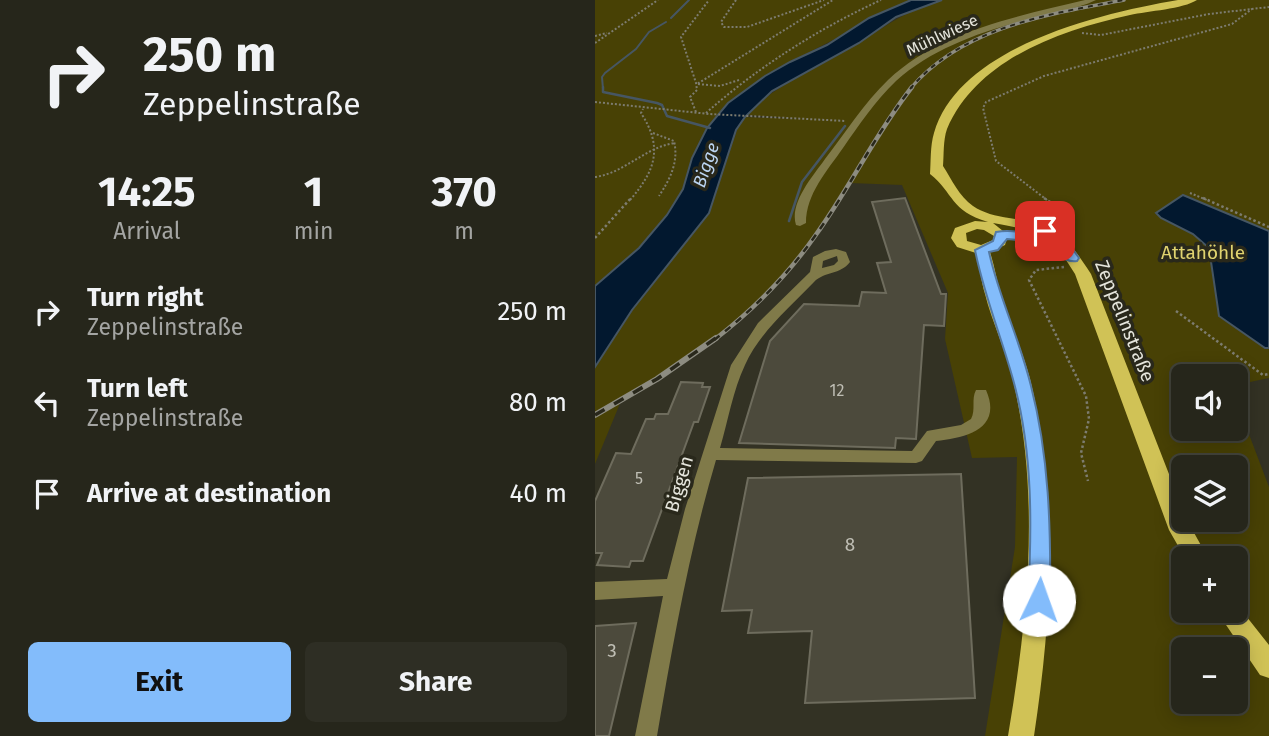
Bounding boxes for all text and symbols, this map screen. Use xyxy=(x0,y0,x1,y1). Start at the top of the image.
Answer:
street label: Mühlwiese xyxy=(903,10,981,60)
text: 250 m xyxy=(143,25,276,84)
icon: right xyxy=(28,28,119,119)
text: Zeppelinstraße xyxy=(143,85,361,123)
water label: Bigge xyxy=(688,140,724,190)
text: 14:25 xyxy=(98,167,196,217)
text: 1 xyxy=(304,167,323,217)
text: 370 xyxy=(432,167,497,217)
pin xyxy=(1015,201,1075,261)
icon: arrive xyxy=(1026,212,1064,250)
text: Arrival xyxy=(113,217,181,245)
text: min xyxy=(294,217,333,245)
text: m xyxy=(454,217,474,245)
park label: Attahöhle xyxy=(1161,241,1245,264)
street label: Zeppelinstraße xyxy=(1090,257,1160,385)
text: Turn right xyxy=(87,282,204,313)
icon: right xyxy=(28,293,66,331)
text: 250 m xyxy=(497,296,567,327)
text: Zeppelinstraße xyxy=(87,313,243,341)
map controls xyxy=(1171,364,1248,714)
button: sound xyxy=(1171,364,1248,441)
text: Turn left xyxy=(87,373,188,404)
house number: 12 xyxy=(830,381,844,400)
icon: left xyxy=(28,384,66,422)
text: 80 m xyxy=(509,387,567,418)
text: Zeppelinstraße xyxy=(87,404,243,432)
street label: Biggen xyxy=(660,453,698,515)
button: layers xyxy=(1171,455,1248,532)
house number: 5 xyxy=(635,469,643,488)
icon: arrive xyxy=(28,475,66,513)
text: Arrive at destination xyxy=(87,478,331,509)
text: 40 m xyxy=(509,478,567,509)
house number: 8 xyxy=(845,533,855,556)
button: + xyxy=(1171,546,1248,623)
position arrow xyxy=(1002,563,1076,637)
button: − xyxy=(1171,637,1248,714)
house number: 3 xyxy=(607,639,617,662)
button: Exit xyxy=(28,642,291,722)
button: Share xyxy=(305,642,567,722)

